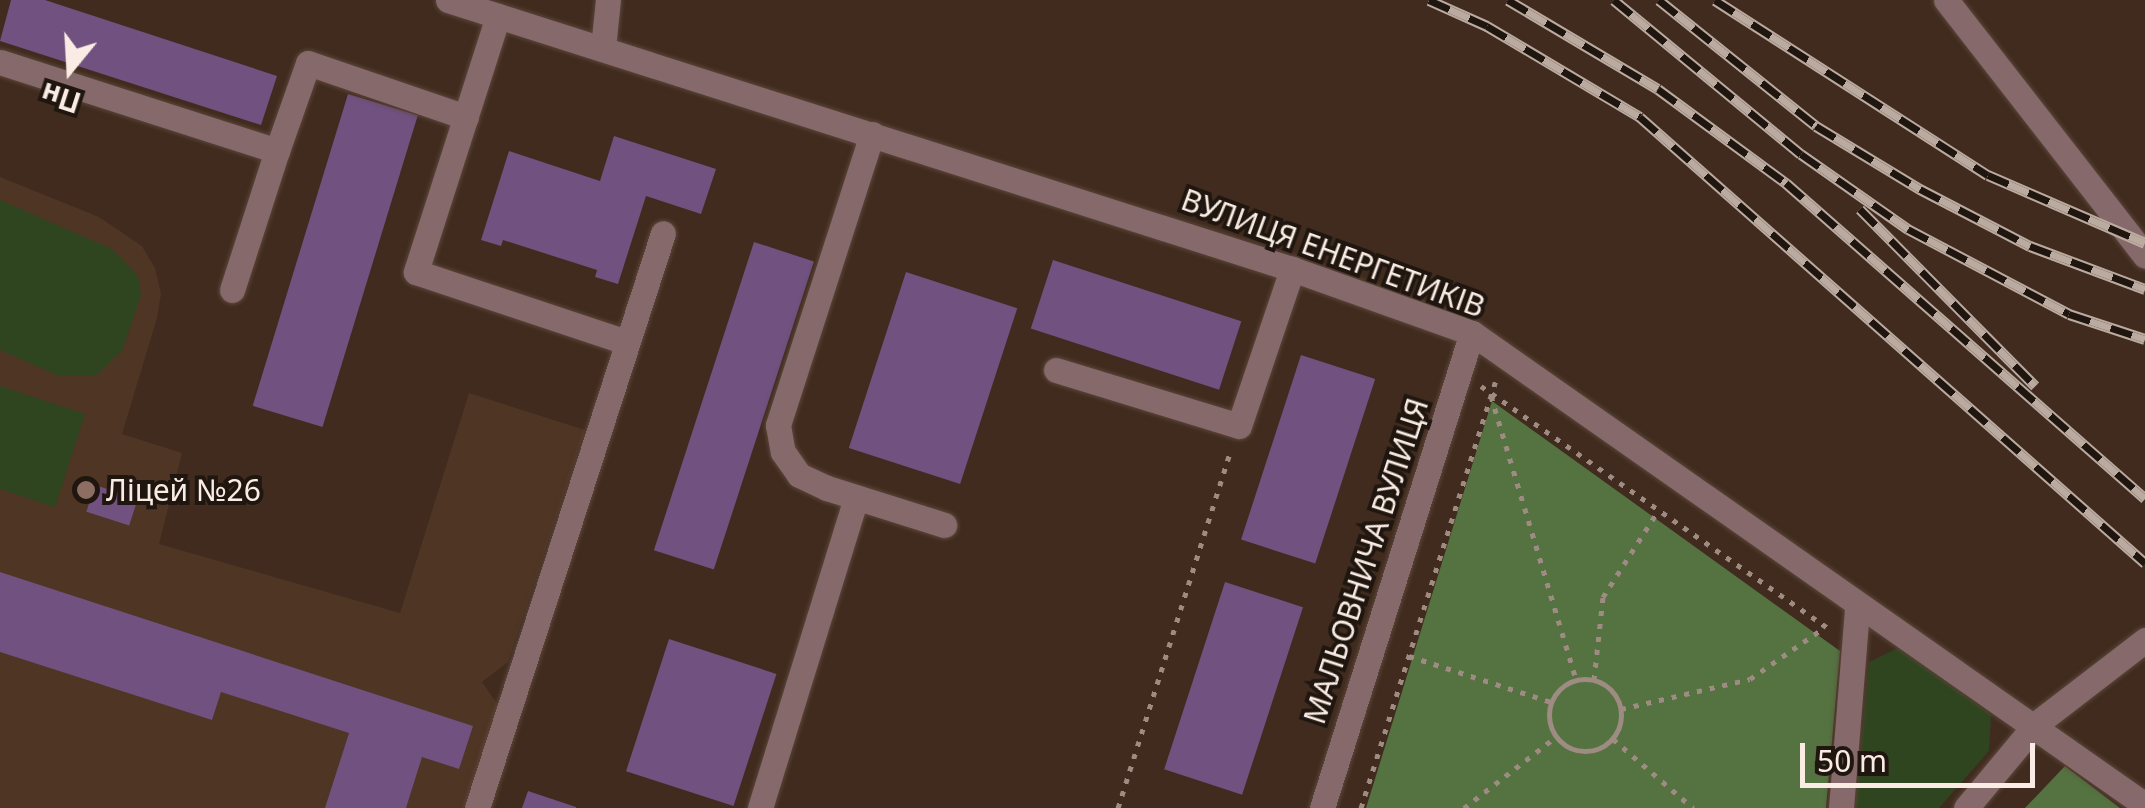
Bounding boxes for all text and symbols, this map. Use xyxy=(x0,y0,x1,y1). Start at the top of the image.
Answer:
north arrow xyxy=(20,20,120,120)
text: Пн xyxy=(36,74,85,123)
street label: ВУЛИЦЯ ЕНЕРГЕТИКІВ xyxy=(1177,181,1489,325)
street label: МАЛЬОВНИЧА ВУЛИЦЯ xyxy=(1296,394,1436,728)
place label: Ліцей №26 xyxy=(106,472,261,508)
marker: Ліцей №26 xyxy=(75,479,97,501)
scale bar xyxy=(1805,723,2040,785)
text: 50 m xyxy=(1817,740,1887,781)

